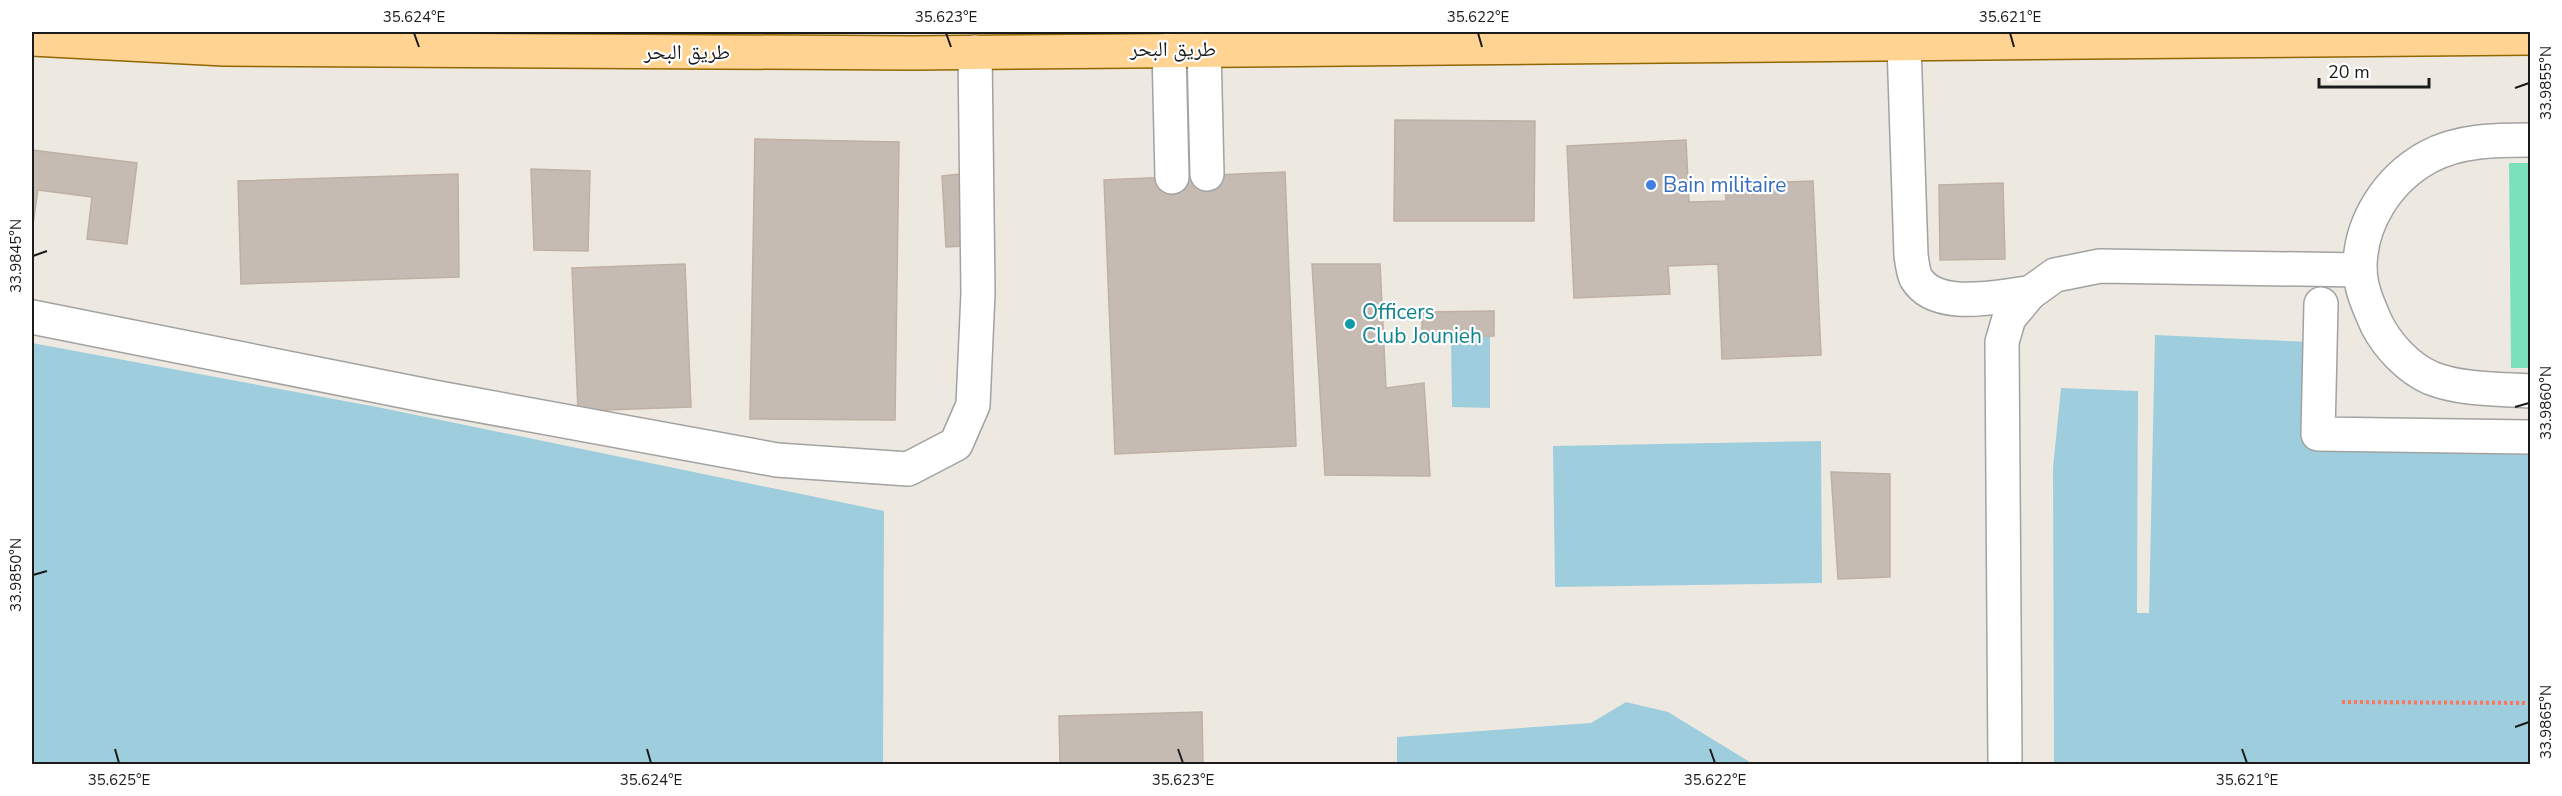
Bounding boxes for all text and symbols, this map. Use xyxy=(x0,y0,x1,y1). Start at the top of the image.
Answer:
text: 35.624°E xyxy=(383,7,445,27)
text: 35.623°E xyxy=(915,7,977,27)
text: 35.622°E xyxy=(1447,7,1509,27)
text: 35.621°E xyxy=(1979,7,2041,27)
street label: طريق البحر xyxy=(1129,35,1216,63)
street label: طريق البحر xyxy=(643,38,730,66)
text: 33.9855°N xyxy=(2536,46,2556,120)
scale bar xyxy=(2319,51,2428,89)
text: 20 m xyxy=(2328,60,2370,84)
place label: Bain militaire xyxy=(1663,171,1786,199)
marker: Bain militaire xyxy=(1644,178,1658,192)
text: 33.9845°N xyxy=(6,219,26,293)
place label: Officers Club Jounieh xyxy=(1362,298,1482,350)
marker: Officers Club Jounieh xyxy=(1343,317,1357,331)
text: 33.9860°N xyxy=(2536,366,2556,440)
text: 33.9850°N xyxy=(6,538,26,612)
text: 33.9865°N xyxy=(2536,685,2556,759)
text: 35.625°E xyxy=(88,770,150,790)
text: 35.624°E xyxy=(620,770,682,790)
text: 35.623°E xyxy=(1152,770,1214,790)
text: 35.622°E xyxy=(1684,770,1746,790)
text: 35.621°E xyxy=(2216,770,2278,790)

